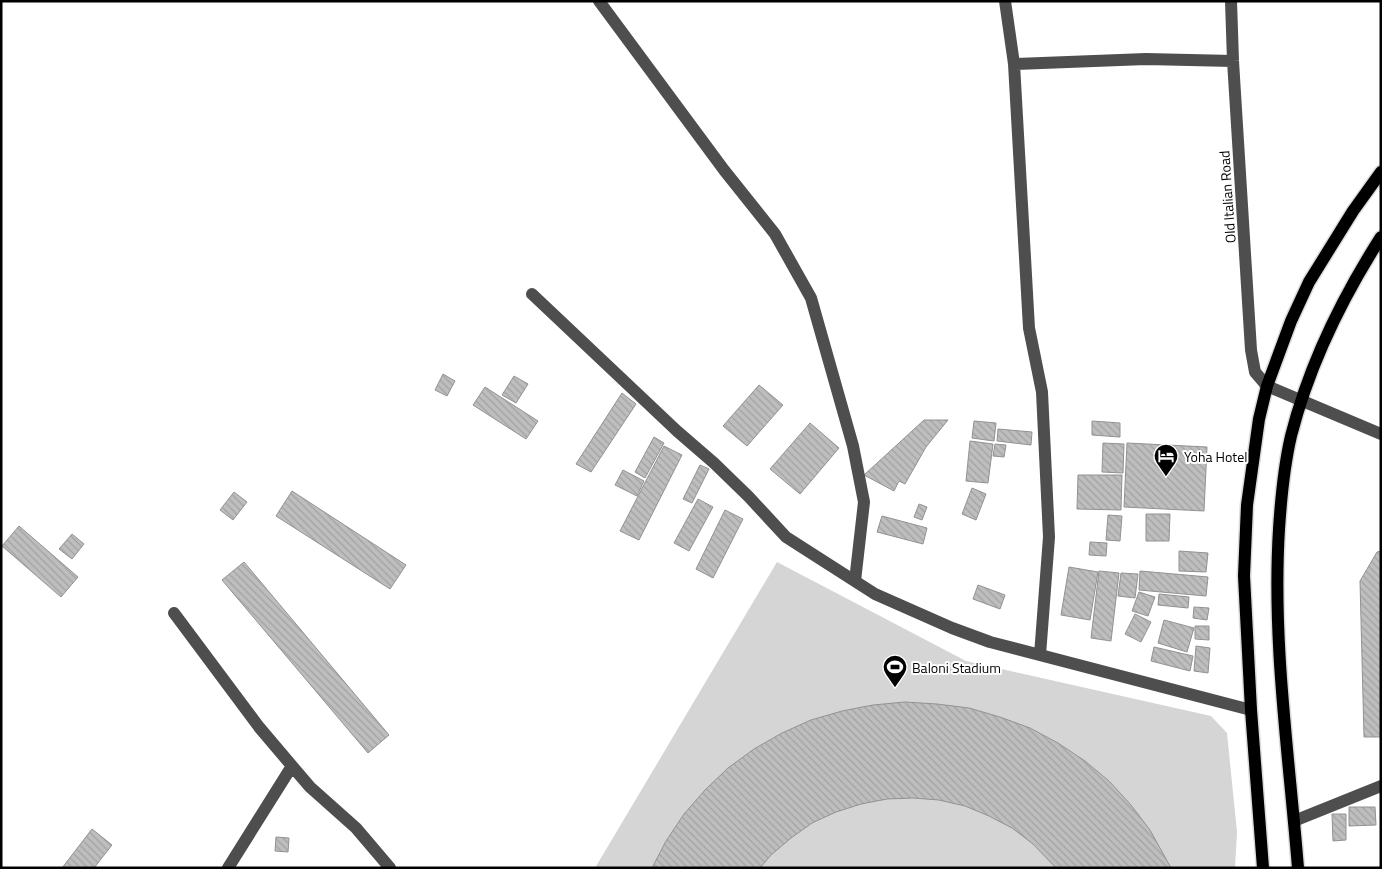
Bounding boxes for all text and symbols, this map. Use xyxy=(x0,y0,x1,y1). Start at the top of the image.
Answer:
street label: Old Italian Road xyxy=(1213,150,1241,244)
hotel icon: Yoha Hotel xyxy=(1153,443,1179,477)
place label: Yoha Hotel xyxy=(1184,446,1248,467)
sports icon: Baloni Stadium xyxy=(882,654,908,688)
place label: Baloni Stadium xyxy=(912,657,1001,678)

